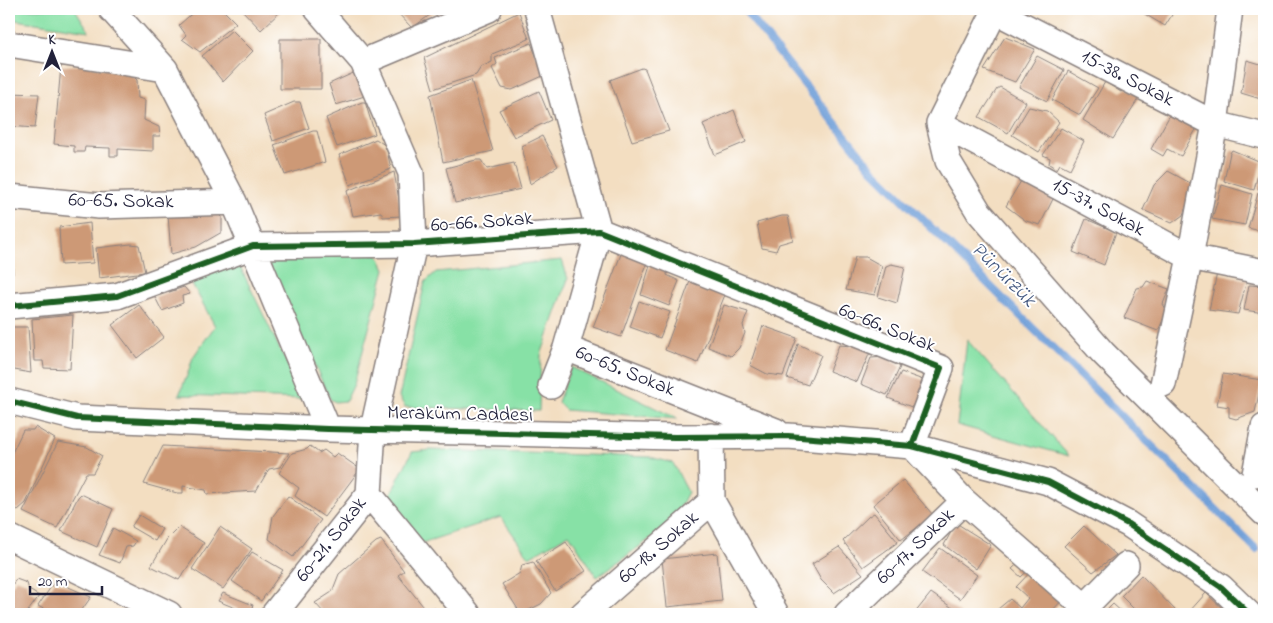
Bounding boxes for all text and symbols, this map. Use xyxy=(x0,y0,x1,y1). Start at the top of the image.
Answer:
north arrow xyxy=(28,28,78,78)
text: K xyxy=(49,30,57,51)
street label: 15-38. Sokak xyxy=(1075,43,1179,115)
street label: 15-37. Sokak xyxy=(1046,171,1150,245)
street label: 60-65. Sokak xyxy=(68,187,174,217)
street label: 60-66. Sokak xyxy=(430,205,534,241)
water label: Pünürzük xyxy=(964,236,1043,315)
street label: 60-66. Sokak xyxy=(834,296,940,362)
street label: 60-65. Sokak xyxy=(571,339,679,405)
street label: Meraküm Caddesi xyxy=(387,399,533,431)
street label: 60-21. Sokak xyxy=(289,491,375,589)
street label: 60-17. Sokak xyxy=(870,502,962,592)
street label: 60-18. Sokak xyxy=(612,504,706,591)
scale bar xyxy=(30,563,102,595)
text: 20 m xyxy=(38,571,68,593)

